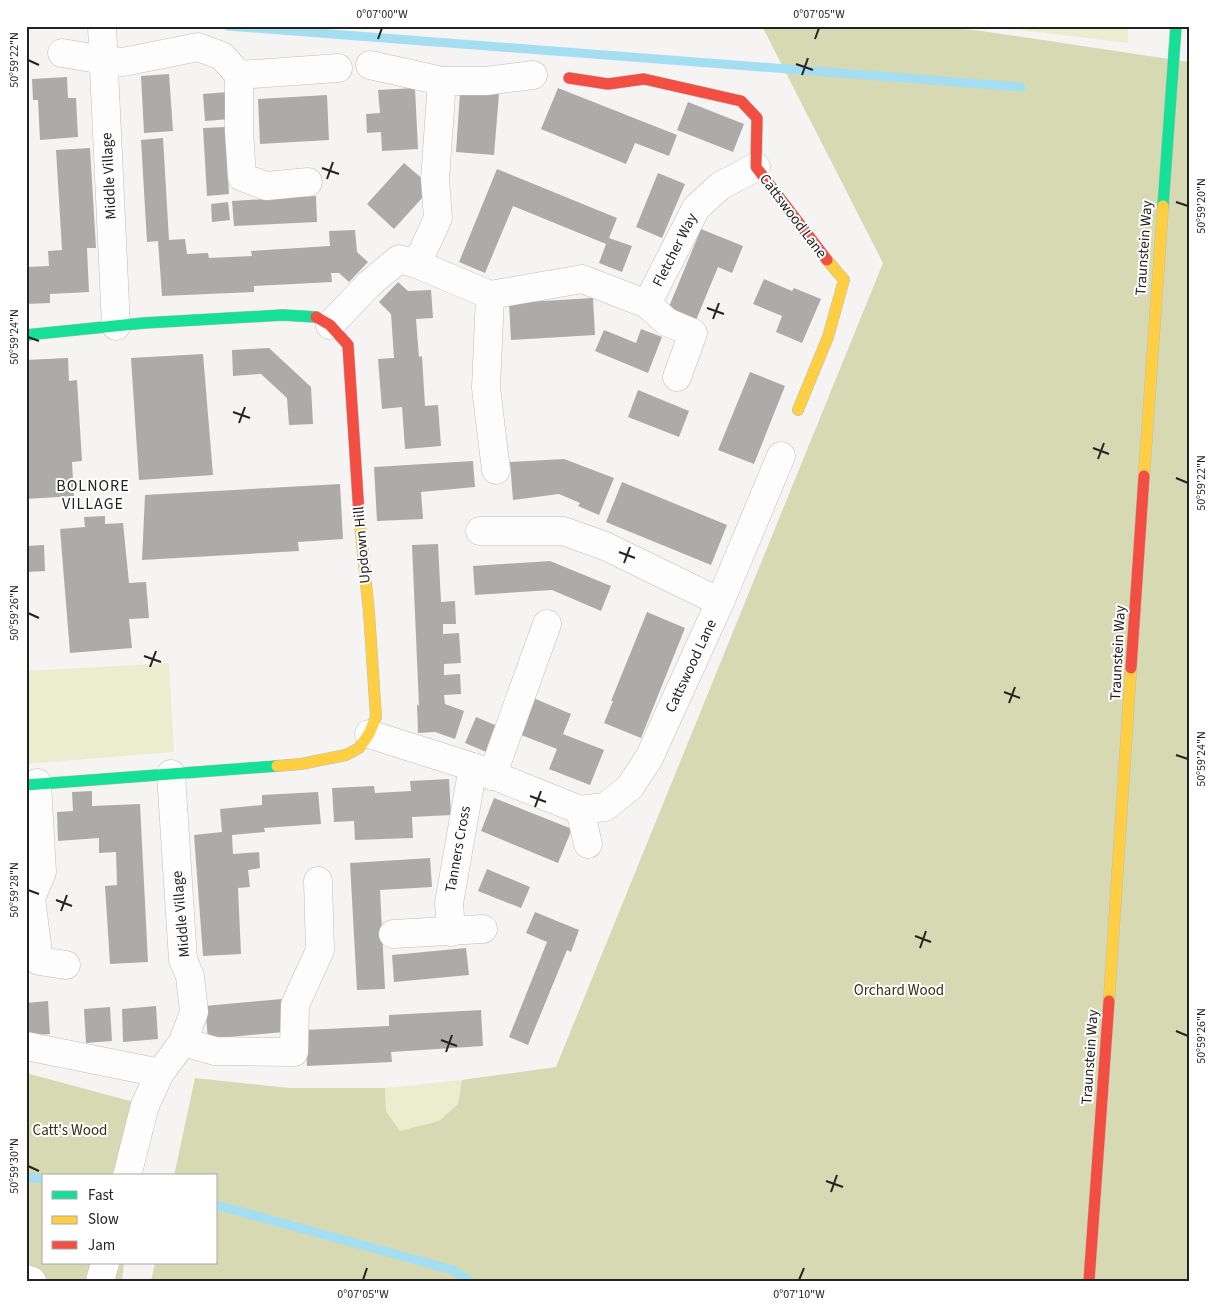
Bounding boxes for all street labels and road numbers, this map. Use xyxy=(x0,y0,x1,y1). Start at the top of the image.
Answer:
street label: Middle Village xyxy=(96,132,122,220)
street label: Cattswood Lane xyxy=(754,169,832,263)
street label: Traunstein Way xyxy=(1130,200,1158,296)
street label: Fletcher Way xyxy=(647,210,703,290)
street label: Updown Hill xyxy=(348,505,376,585)
street label: Traunstein Way xyxy=(1105,605,1131,701)
street label: Cattswood Lane xyxy=(660,616,722,716)
street label: Tanners Cross xyxy=(440,804,476,894)
street label: Middle Village xyxy=(167,870,195,958)
street label: Traunstein Way xyxy=(1076,1009,1104,1105)

